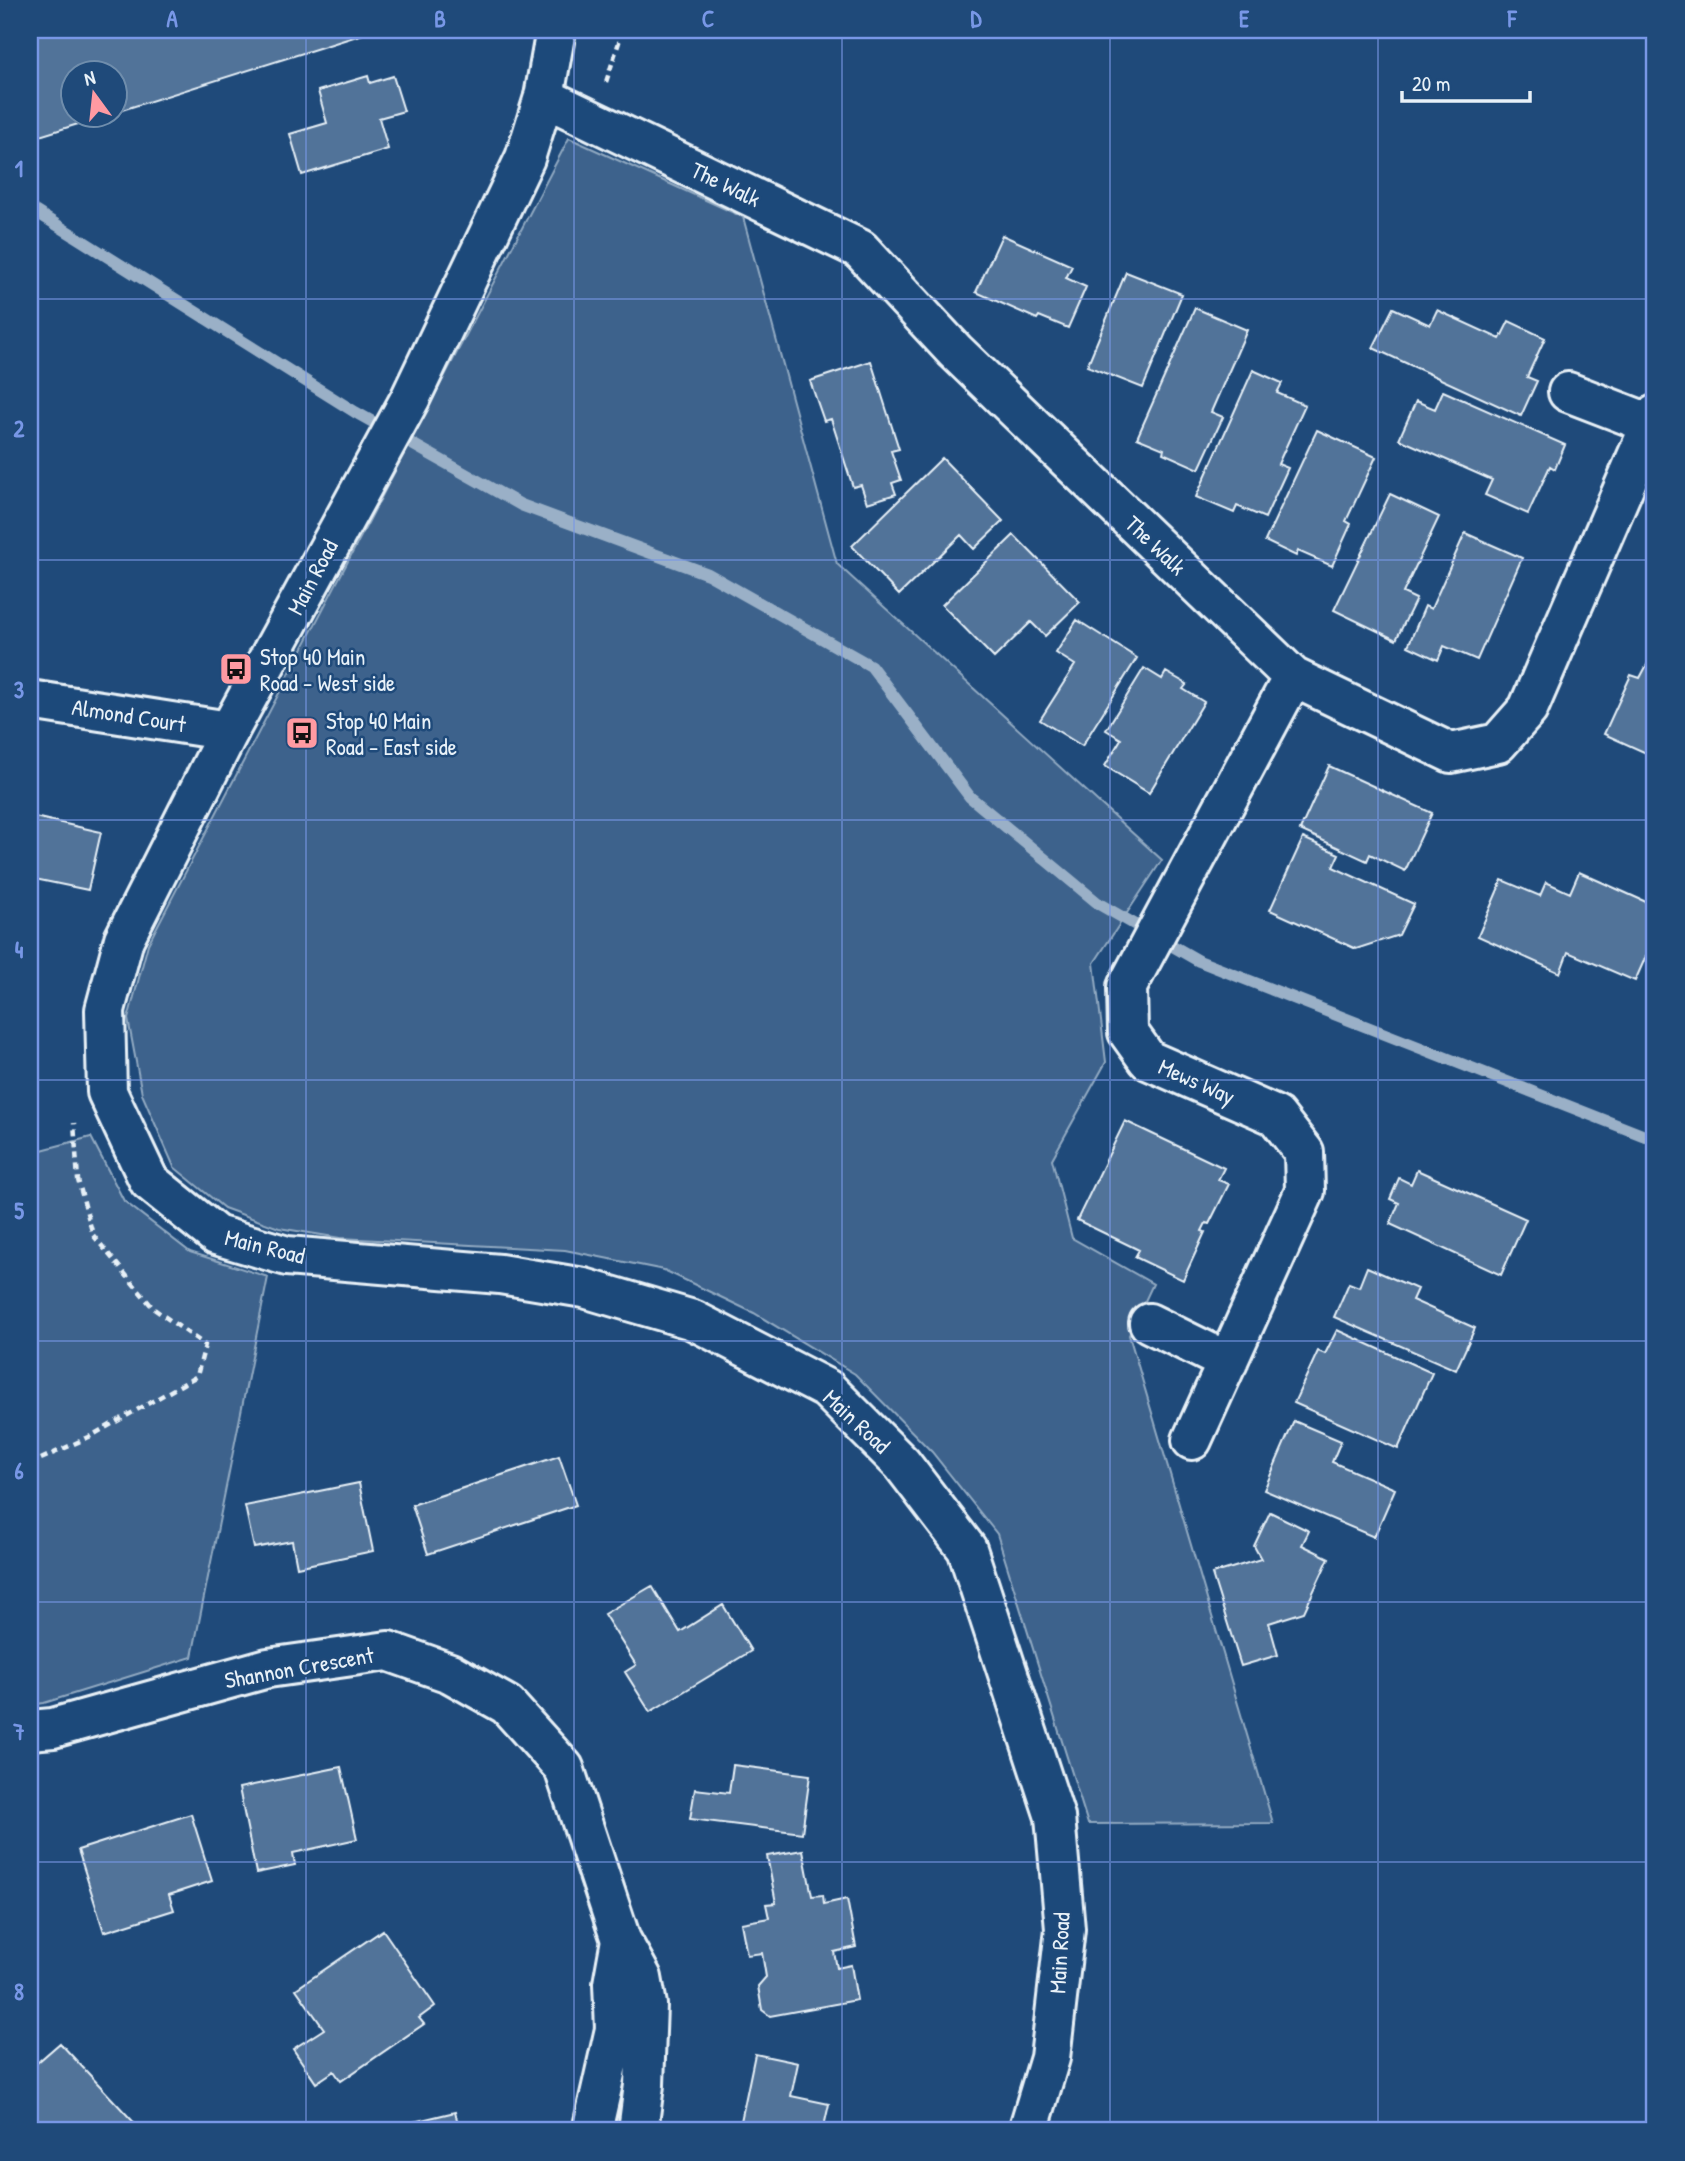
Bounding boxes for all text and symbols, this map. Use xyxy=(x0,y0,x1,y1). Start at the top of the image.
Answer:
text: A xyxy=(166,3,178,34)
text: B xyxy=(434,3,446,34)
text: C xyxy=(702,3,714,34)
text: D xyxy=(971,3,983,34)
text: E xyxy=(1239,3,1250,34)
text: F xyxy=(1507,3,1518,34)
north arrow xyxy=(60,60,130,130)
scale bar xyxy=(1402,60,1529,104)
text: N xyxy=(81,64,98,91)
text: 20 m xyxy=(1412,69,1450,98)
text: 1 xyxy=(15,153,23,184)
street label: The Walk xyxy=(686,154,766,214)
text: 2 xyxy=(14,413,25,444)
street label: The Walk xyxy=(1119,508,1194,582)
street label: Main Road xyxy=(279,534,345,620)
place label: Stop 40 Main Road - West side xyxy=(260,641,395,698)
bus stop icon: Stop 40 Main Road - West side xyxy=(217,650,255,688)
text: 3 xyxy=(14,674,24,705)
street label: Almond Court xyxy=(70,691,189,739)
place label: Stop 40 Main Road - East side xyxy=(326,705,457,762)
bus stop icon: Stop 40 Main Road - East side xyxy=(283,714,321,752)
text: 4 xyxy=(15,934,24,965)
street label: Mews Way xyxy=(1154,1050,1240,1112)
text: 5 xyxy=(14,1195,24,1226)
street label: Main Road xyxy=(222,1221,308,1271)
street label: Main Road xyxy=(817,1382,897,1460)
text: 6 xyxy=(14,1455,24,1486)
street label: Shannon Crescent xyxy=(222,1638,377,1695)
text: 7 xyxy=(12,1716,25,1747)
street label: Main Road xyxy=(1041,1912,1077,1994)
text: 8 xyxy=(14,1976,24,2007)

